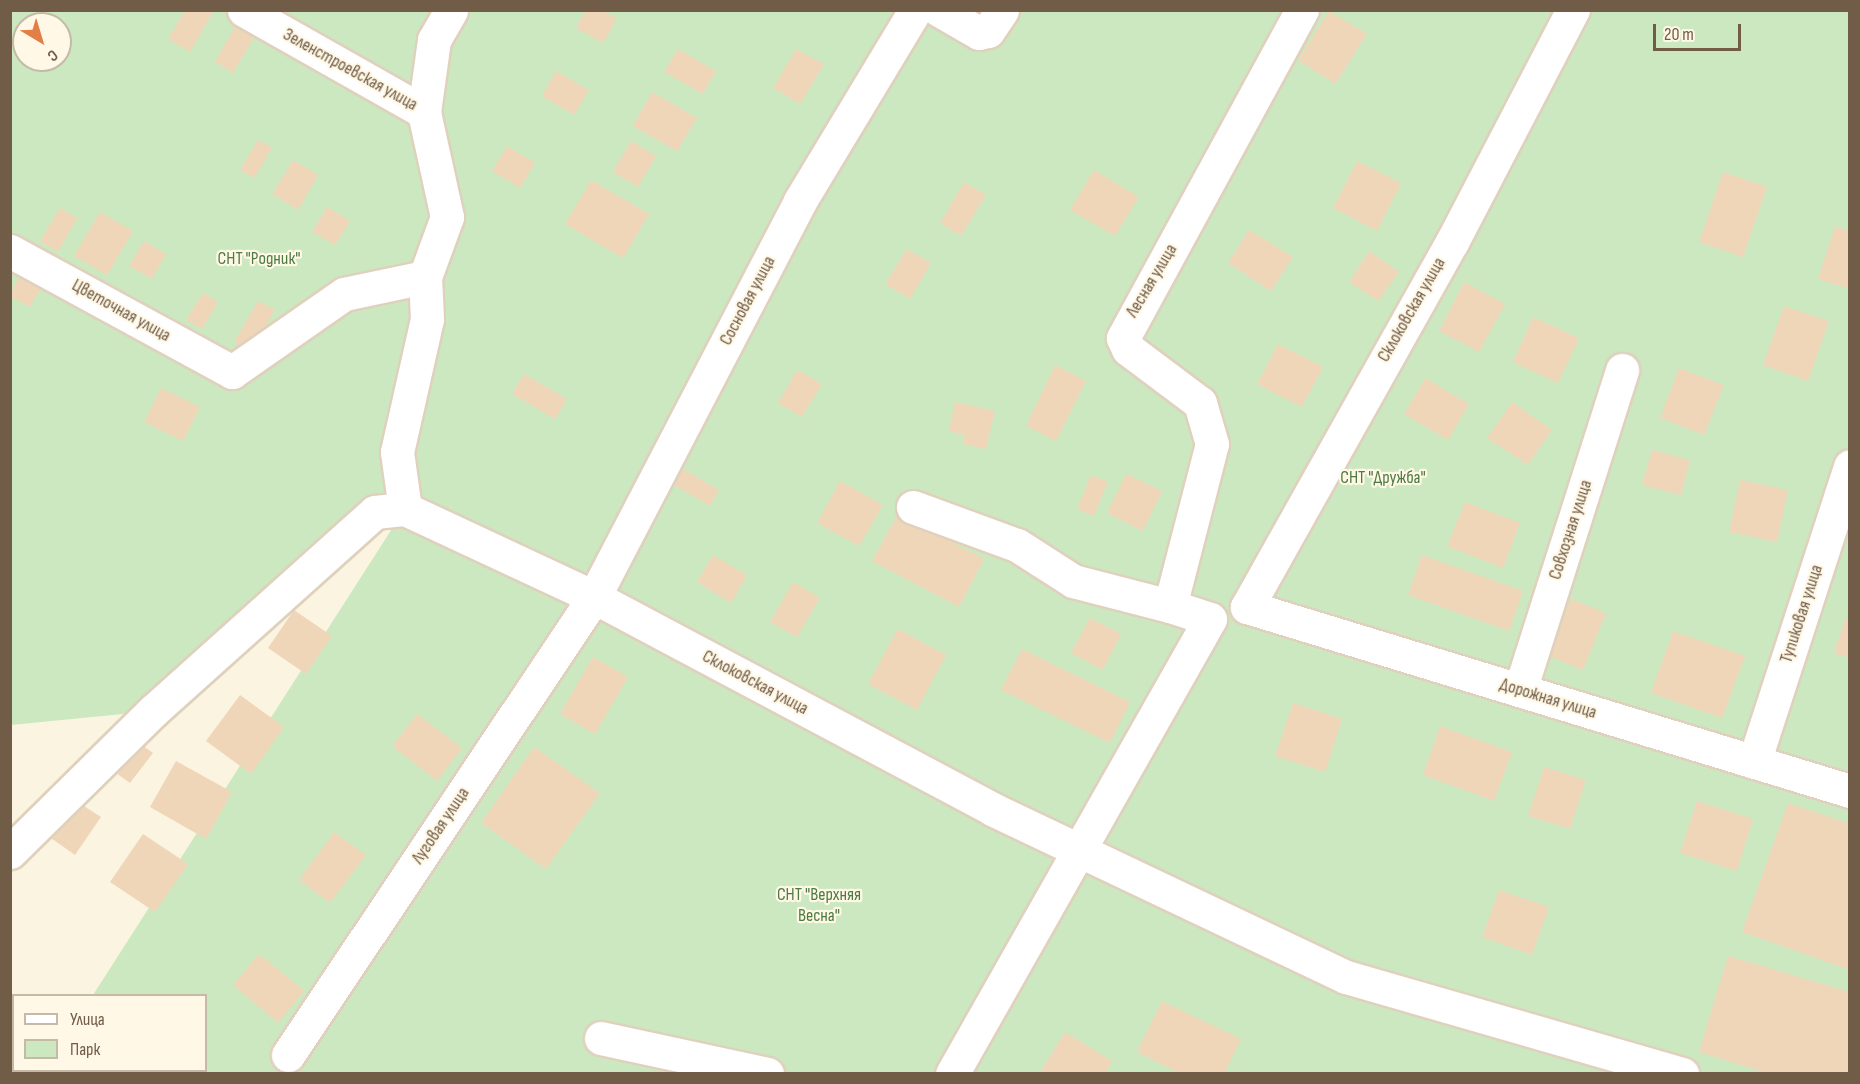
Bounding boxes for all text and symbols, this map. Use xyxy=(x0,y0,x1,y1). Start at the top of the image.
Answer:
north arrow xyxy=(12,12,72,72)
scale bar xyxy=(1656,12,1744,50)
street label: Зеленстроевская улица xyxy=(279,24,421,116)
text: 20 m xyxy=(1664,24,1694,45)
text: С xyxy=(43,45,61,65)
street label: Лесная улица xyxy=(1122,240,1182,322)
park label: СНТ "Родник" xyxy=(218,248,300,270)
street label: Сосновая улица xyxy=(716,253,780,349)
street label: Склоковская улица xyxy=(1373,254,1451,366)
street label: Цветочная улица xyxy=(68,275,174,347)
park label: СНТ "Дружба" xyxy=(1340,467,1426,489)
street label: Совхозная улица xyxy=(1545,478,1597,582)
street label: Тупиковая улица xyxy=(1776,562,1828,666)
street label: Склоковская улица xyxy=(698,646,812,720)
street label: Дорожная улица xyxy=(1497,674,1599,724)
street label: Луговая улица xyxy=(408,784,474,868)
park label: СНТ "Верхняя Весна" xyxy=(777,885,861,928)
legend xyxy=(12,994,207,1072)
text: Улица xyxy=(70,1009,105,1030)
text: Парк xyxy=(70,1039,100,1060)

